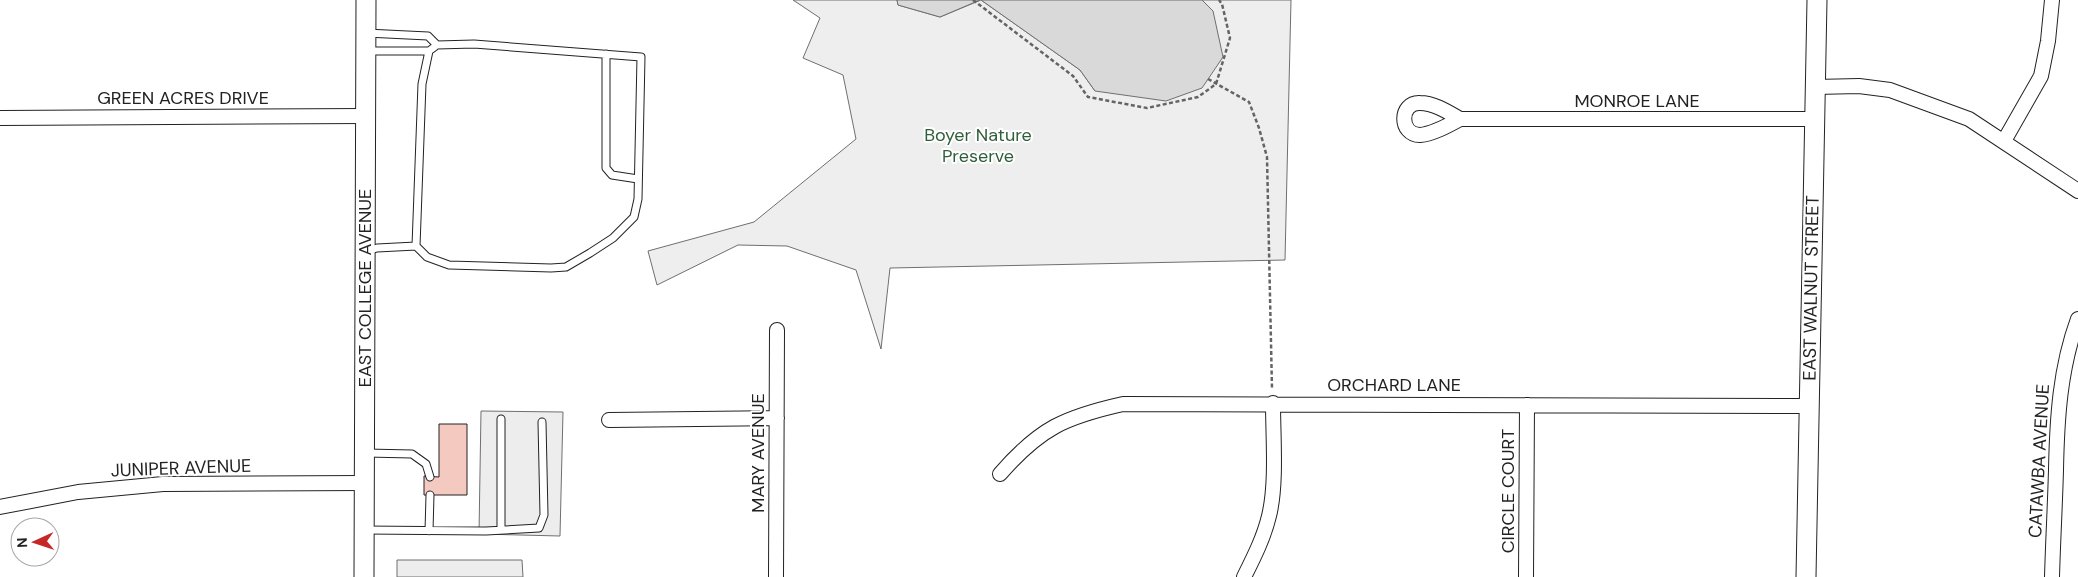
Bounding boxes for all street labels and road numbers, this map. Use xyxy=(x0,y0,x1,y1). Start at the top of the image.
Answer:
street label: GREEN ACRES DRIVE xyxy=(97,86,269,110)
street label: MONROE LANE xyxy=(1574,89,1700,113)
street label: EAST COLLEGE AVENUE xyxy=(353,189,377,387)
street label: EAST WALNUT STREET xyxy=(1797,195,1825,381)
street label: ORCHARD LANE xyxy=(1327,373,1461,397)
street label: CATAWBA AVENUE xyxy=(2023,383,2055,539)
street label: MARY AVENUE xyxy=(746,393,770,513)
street label: CIRCLE COURT xyxy=(1496,429,1520,553)
street label: JUNIPER AVENUE xyxy=(110,454,252,482)

